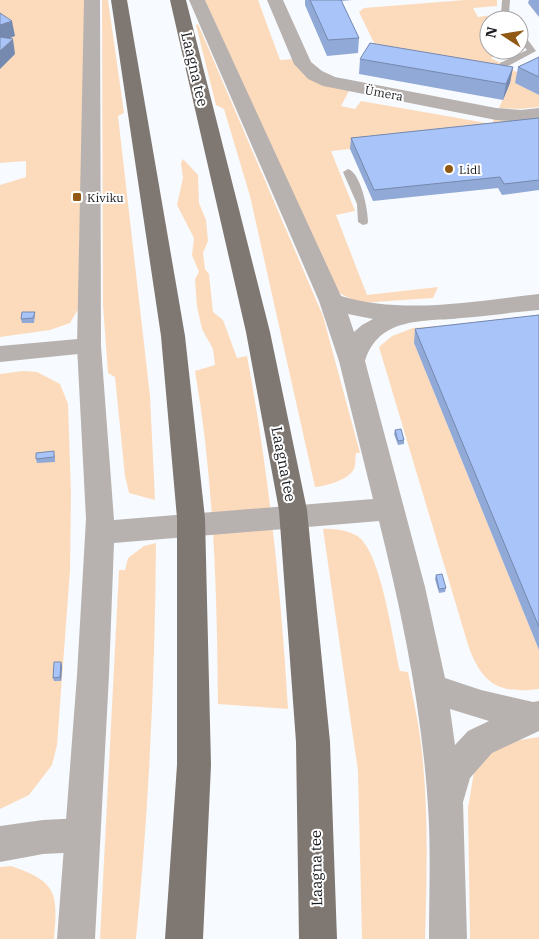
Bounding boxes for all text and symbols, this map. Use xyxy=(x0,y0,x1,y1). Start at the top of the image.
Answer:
north arrow xyxy=(479,10,529,60)
text: N xyxy=(481,25,501,40)
street label: Laagna tee xyxy=(177,30,213,108)
street label: Ümera xyxy=(364,82,405,104)
place label: Lidl xyxy=(459,162,481,177)
marker: Lidl xyxy=(443,163,455,175)
place label: Kiviku xyxy=(87,190,124,205)
marker: Kiviku xyxy=(71,191,83,203)
street label: Laagna tee xyxy=(267,425,301,503)
street label: Laagna tee xyxy=(306,830,326,906)

